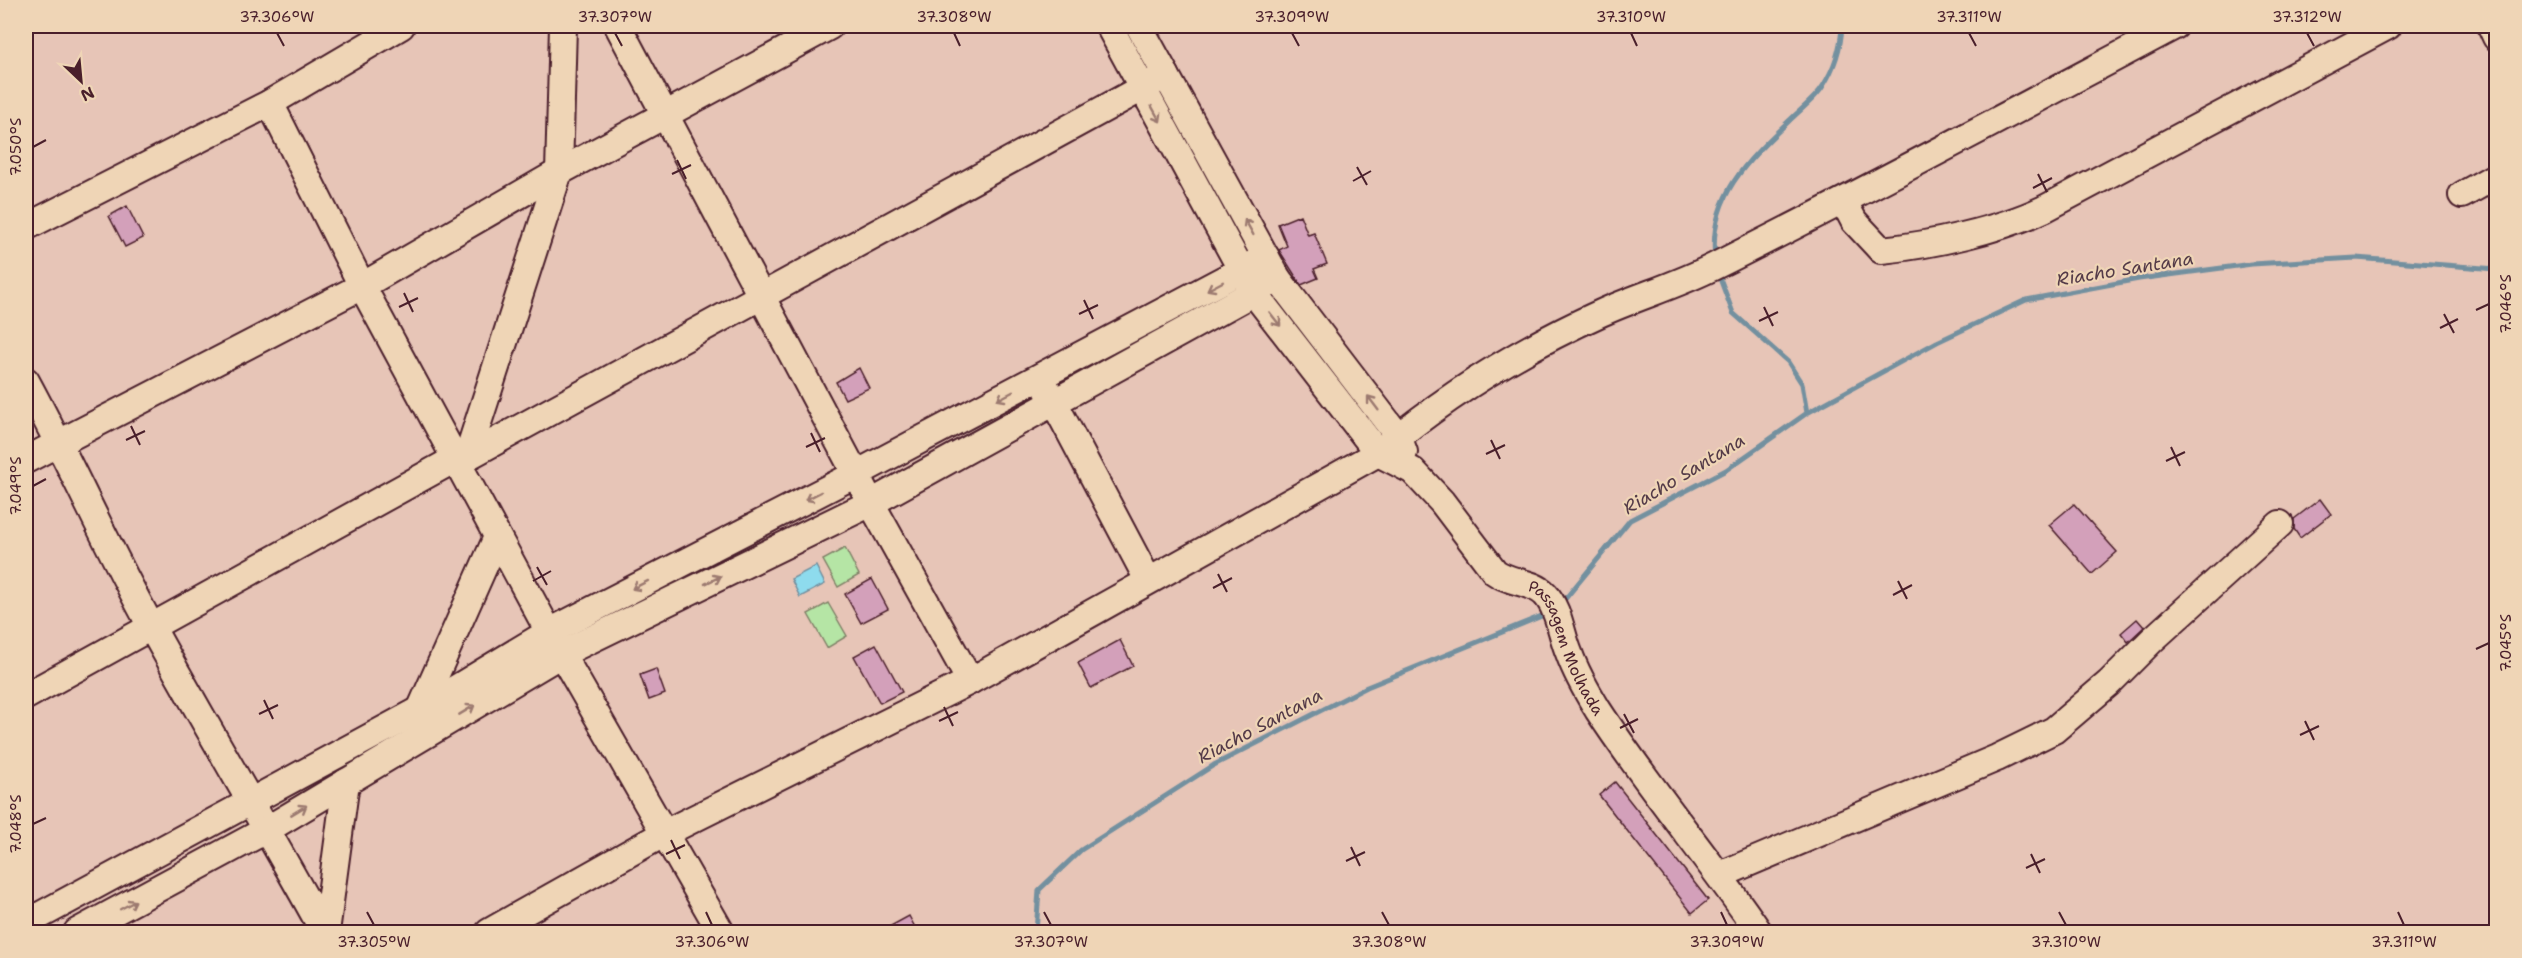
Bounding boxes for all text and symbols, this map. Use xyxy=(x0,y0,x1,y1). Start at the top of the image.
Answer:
text: 37.306°W xyxy=(240,7,314,27)
text: 37.307°W xyxy=(578,7,652,27)
text: 37.308°W xyxy=(916,7,992,27)
text: 37.309°W xyxy=(1255,7,1329,27)
text: 37.310°W xyxy=(1596,7,1666,27)
text: 37.311°W xyxy=(1936,7,2002,27)
text: 37.312°W xyxy=(2272,7,2342,27)
north arrow xyxy=(51,51,111,111)
text: N xyxy=(77,82,98,106)
one-way arrow xyxy=(1150,105,1162,122)
text: 7.050°S xyxy=(6,118,26,176)
one-way arrow xyxy=(1243,219,1255,236)
water label: Riacho Santana xyxy=(2055,246,2195,292)
text: 7.046°S xyxy=(2496,274,2516,334)
one-way arrow xyxy=(1206,280,1224,292)
one-way arrow xyxy=(1268,311,1281,327)
one-way arrow xyxy=(996,390,1014,402)
one-way arrow xyxy=(1366,396,1379,412)
water label: Riacho Santana xyxy=(1619,428,1749,520)
text: 7.049°S xyxy=(6,456,26,516)
one-way arrow xyxy=(805,490,823,502)
one-way arrow xyxy=(704,574,722,586)
street label: Passagem Molhada xyxy=(1525,575,1609,719)
one-way arrow xyxy=(632,579,649,591)
text: 7.045°S xyxy=(2496,614,2516,672)
water label: Riacho Santana xyxy=(1193,683,1327,769)
one-way arrow xyxy=(458,704,475,716)
text: 7.048°S xyxy=(6,794,26,854)
one-way arrow xyxy=(290,804,307,816)
one-way arrow xyxy=(119,899,137,910)
text: 37.305°W xyxy=(337,932,411,952)
text: 37.306°W xyxy=(675,932,749,952)
text: 37.307°W xyxy=(1014,932,1088,952)
text: 37.308°W xyxy=(1351,932,1427,952)
text: 37.309°W xyxy=(1690,932,1764,952)
text: 37.310°W xyxy=(2031,932,2101,952)
text: 37.311°W xyxy=(2371,932,2437,952)

